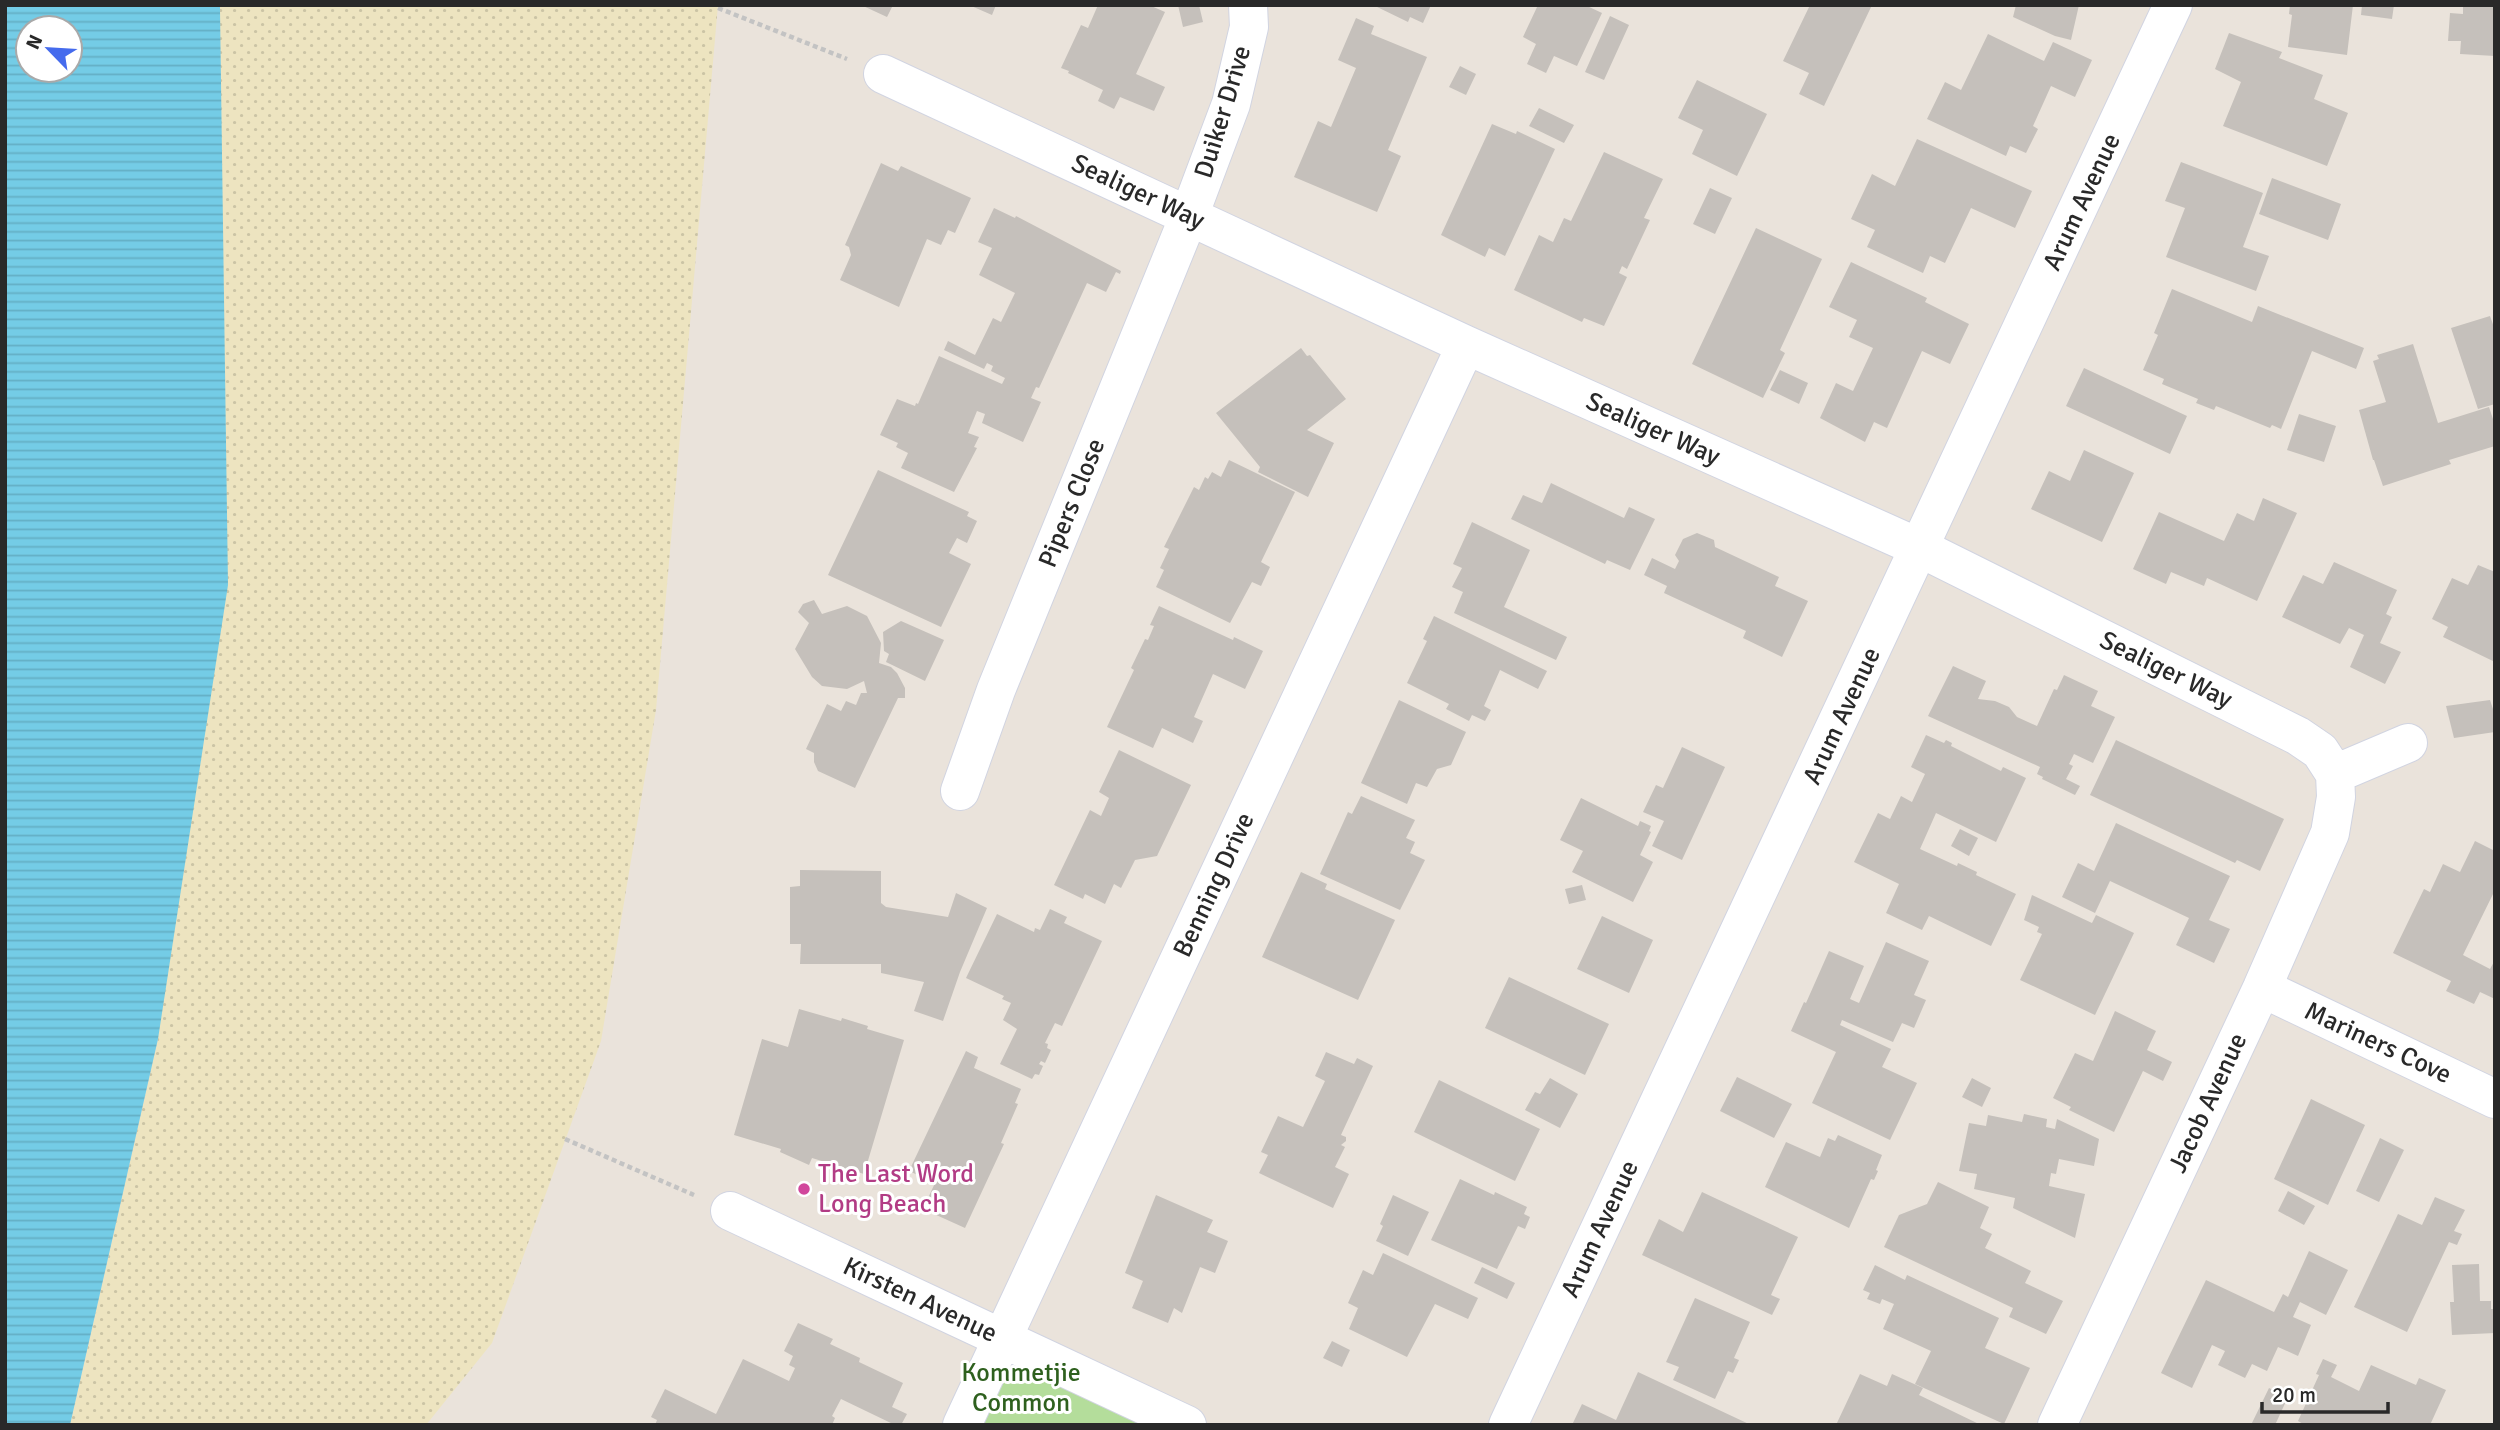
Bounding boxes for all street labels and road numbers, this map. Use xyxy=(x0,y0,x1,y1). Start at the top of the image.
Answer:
street label: Duiker Drive xyxy=(1188,42,1258,182)
street label: Arum Avenue xyxy=(2036,128,2128,276)
street label: Sealiger Way xyxy=(1066,147,1210,237)
street label: Sealiger Way xyxy=(1581,385,1725,473)
street label: Pipers Close xyxy=(1032,434,1112,572)
street label: Sealiger Way xyxy=(2095,624,2237,716)
street label: Arum Avenue xyxy=(1796,642,1888,790)
street label: Benning Drive xyxy=(1167,808,1261,962)
street label: Mariners Cove xyxy=(2299,995,2457,1091)
street label: Jacob Avenue xyxy=(2162,1028,2254,1178)
street label: Arum Avenue xyxy=(1554,1155,1646,1303)
street label: Kirsten Avenue xyxy=(838,1250,1002,1350)

